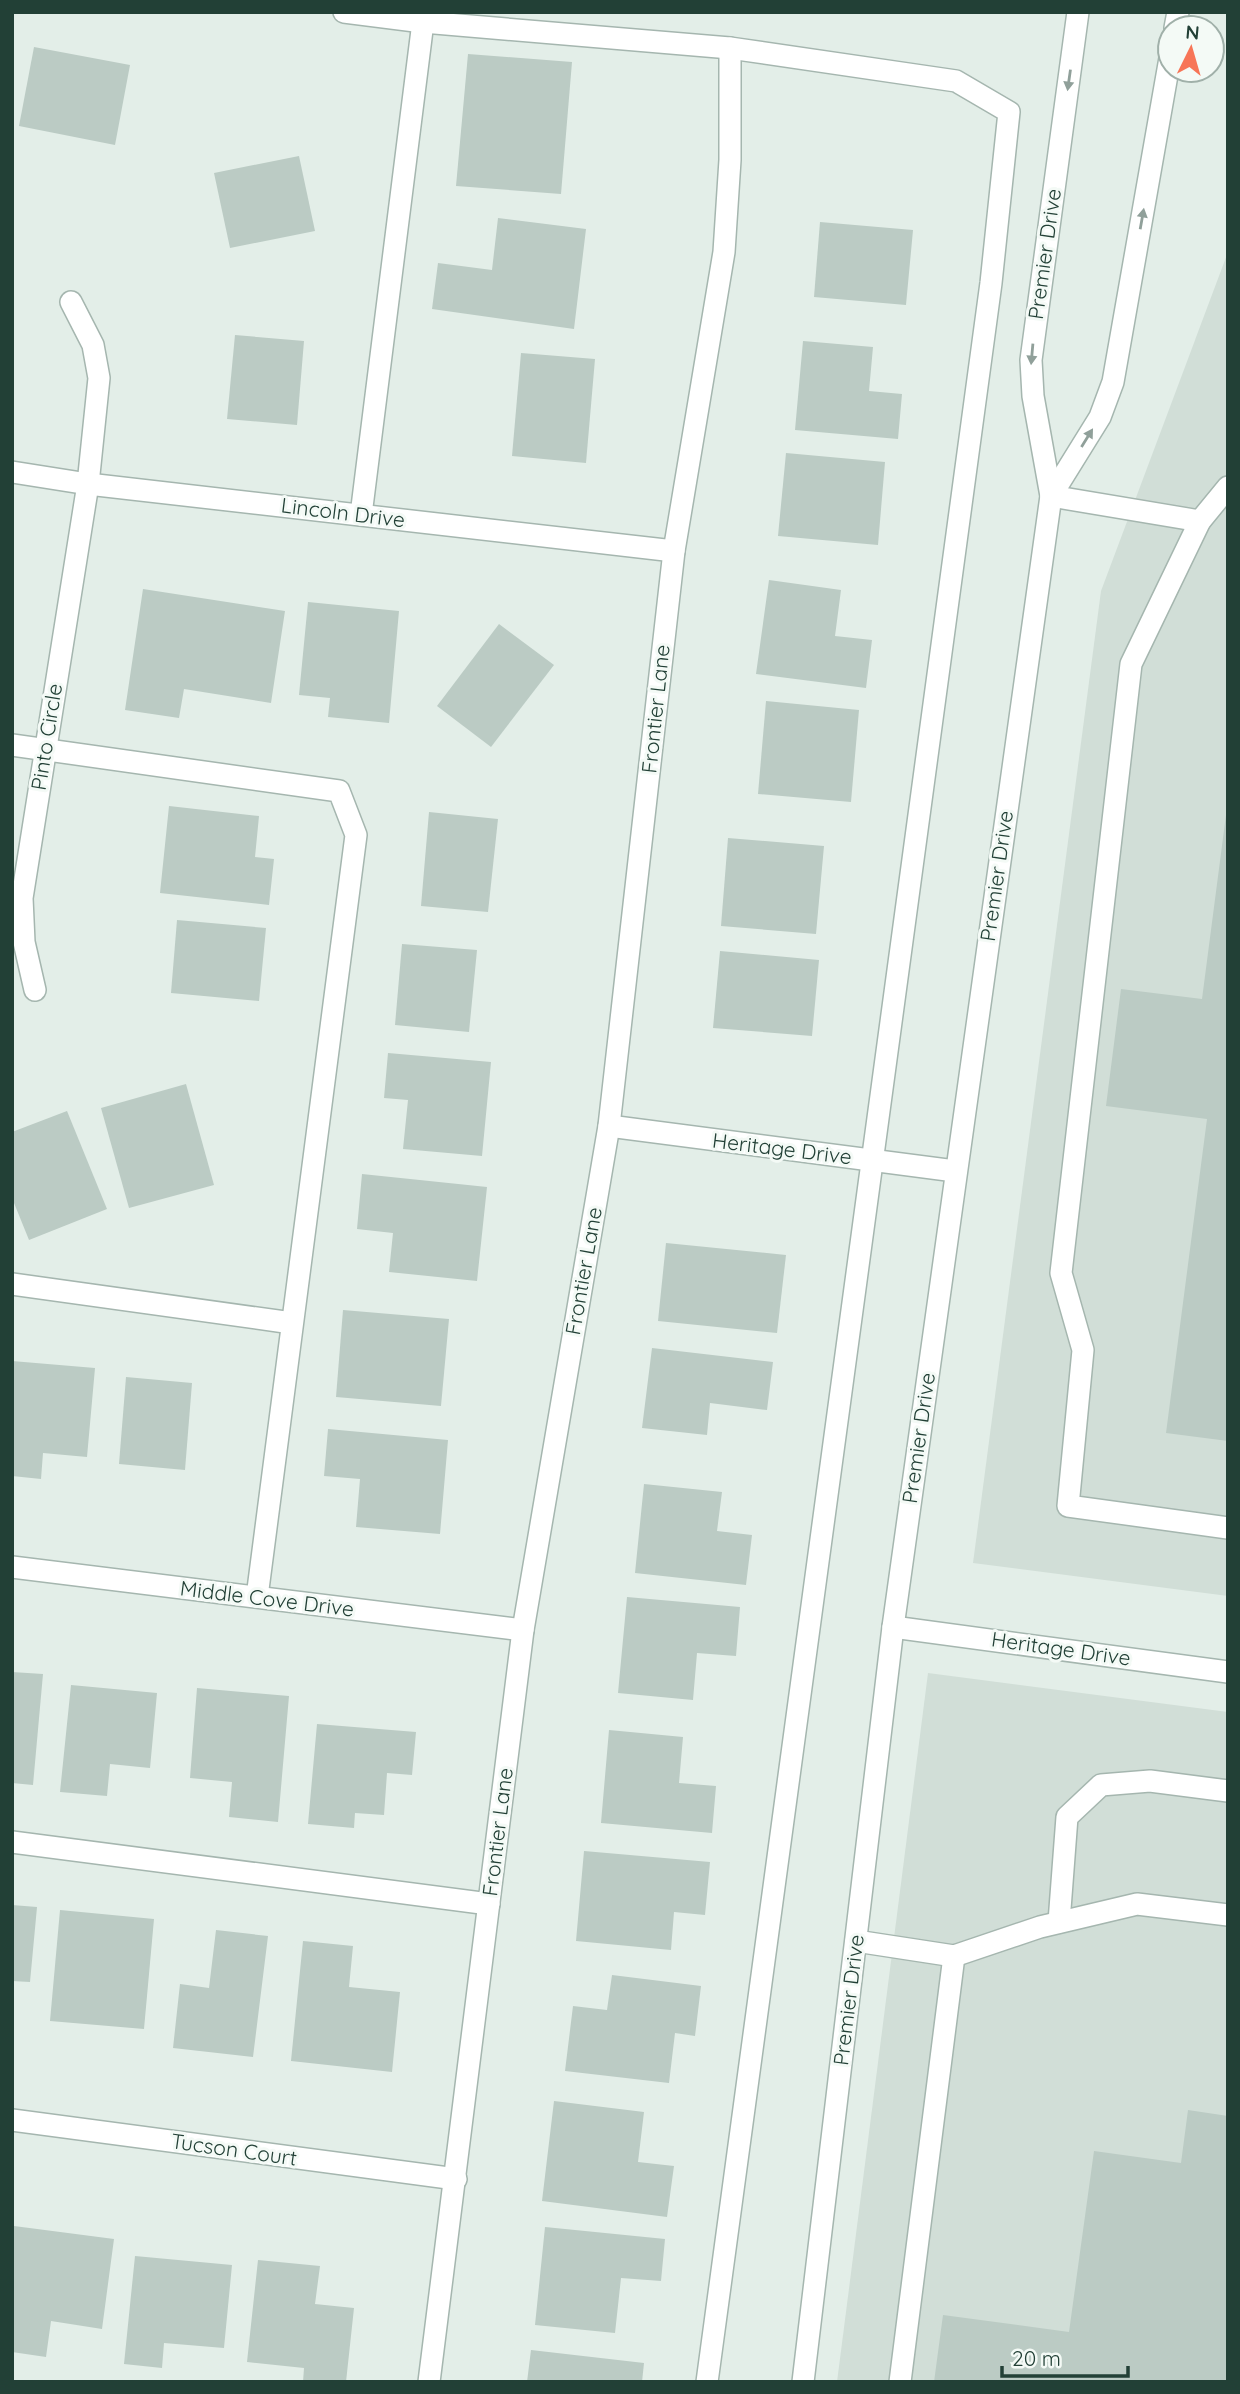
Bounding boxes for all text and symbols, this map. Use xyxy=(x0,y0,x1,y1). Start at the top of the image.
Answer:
north arrow xyxy=(1156,14,1226,84)
text: N xyxy=(1184,20,1200,45)
one-way arrow xyxy=(1063,69,1074,91)
street label: Premier Drive xyxy=(1022,187,1066,321)
one-way arrow xyxy=(1137,207,1148,229)
one-way arrow xyxy=(1026,343,1037,365)
one-way arrow xyxy=(1081,428,1094,447)
street label: Lincoln Drive xyxy=(280,492,407,533)
street label: Frontier Lane xyxy=(635,643,675,775)
street label: Pinto Circle xyxy=(25,682,67,792)
street label: Premier Drive xyxy=(974,809,1018,943)
street label: Heritage Drive xyxy=(711,1127,853,1169)
street label: Frontier Lane xyxy=(559,1205,607,1337)
street label: Premier Drive xyxy=(896,1371,940,1505)
street label: Middle Cove Drive xyxy=(179,1574,356,1622)
street label: Heritage Drive xyxy=(990,1625,1132,1671)
street label: Frontier Lane xyxy=(476,1766,518,1898)
street label: Premier Drive xyxy=(827,1933,869,2067)
street label: Tucson Court xyxy=(169,2127,299,2171)
scale bar xyxy=(1002,2334,1128,2378)
text: 20 m xyxy=(1012,2345,1061,2371)

